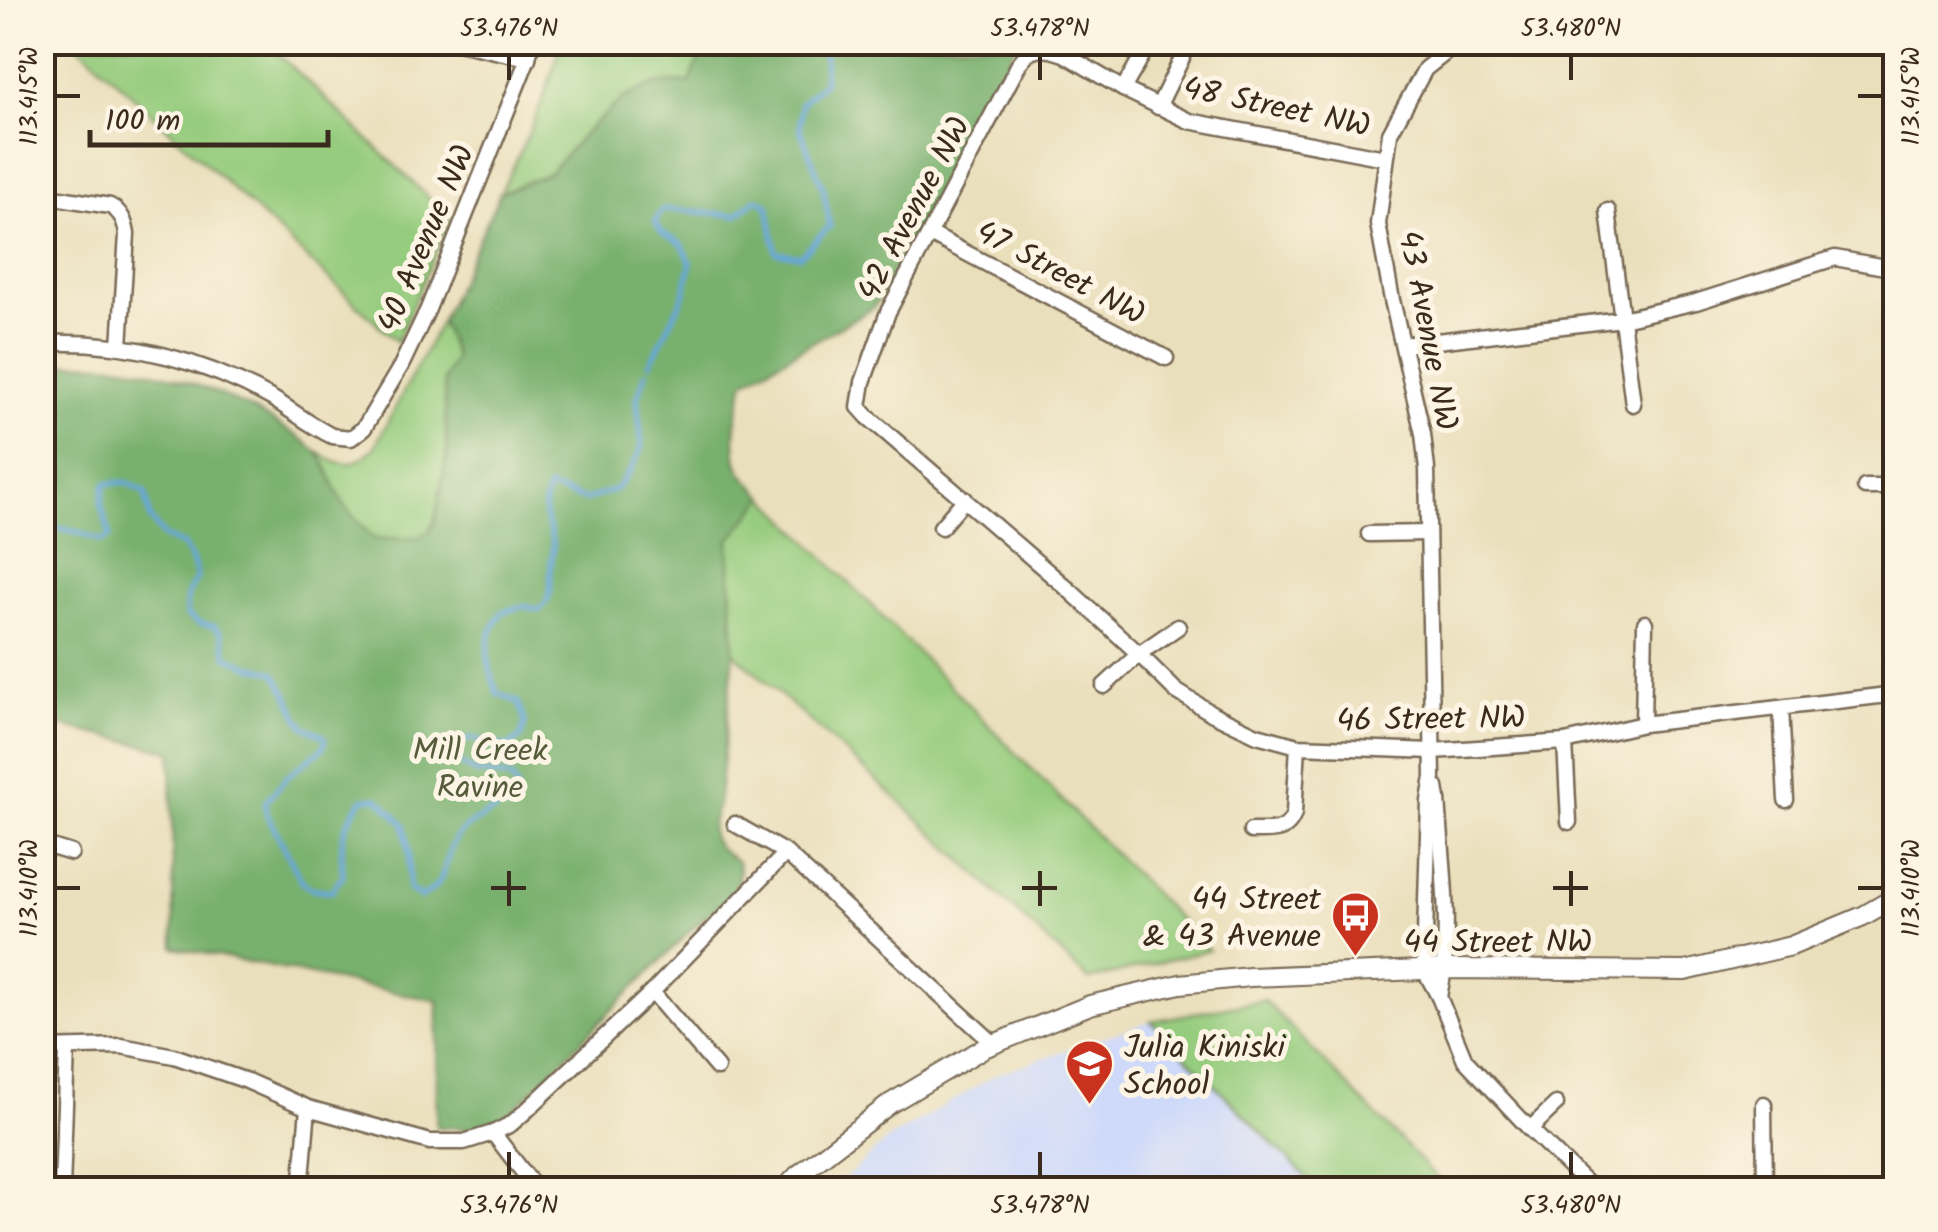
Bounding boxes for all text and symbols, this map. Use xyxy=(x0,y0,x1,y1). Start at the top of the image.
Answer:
text: 53.476°N xyxy=(460,9,558,49)
text: 53.478°N xyxy=(990,9,1090,49)
text: 53.480°N xyxy=(1521,9,1621,49)
text: 113.415°W xyxy=(10,47,50,145)
text: 113.415°W xyxy=(1892,47,1932,145)
street label: 48 Street NW xyxy=(1178,64,1375,153)
scale bar xyxy=(90,85,328,147)
text: 100 m xyxy=(105,98,180,146)
street label: 42 Avenue NW xyxy=(845,108,985,311)
street label: 40 Avenue NW xyxy=(365,137,490,341)
street label: 47 Street NW xyxy=(966,208,1154,340)
street label: 43 Avenue NW xyxy=(1382,226,1471,435)
street label: 46 Street NW xyxy=(1336,693,1526,748)
park label: Mill Creek Ravine xyxy=(413,726,548,814)
text: 113.410°W xyxy=(10,839,50,937)
text: 113.410°W xyxy=(1892,839,1932,937)
place label: 44 Street & 43 Avenue xyxy=(1143,875,1322,963)
bus stop icon: 44 Street & 43 Avenue xyxy=(1330,890,1382,958)
street label: 44 Street NW xyxy=(1404,918,1592,969)
place label: Julia Kiniski School xyxy=(1124,1023,1287,1111)
school or university icon: Julia Kiniski School xyxy=(1063,1038,1115,1106)
text: 53.476°N xyxy=(460,1186,558,1226)
text: 53.478°N xyxy=(990,1186,1090,1226)
text: 53.480°N xyxy=(1521,1186,1621,1226)

